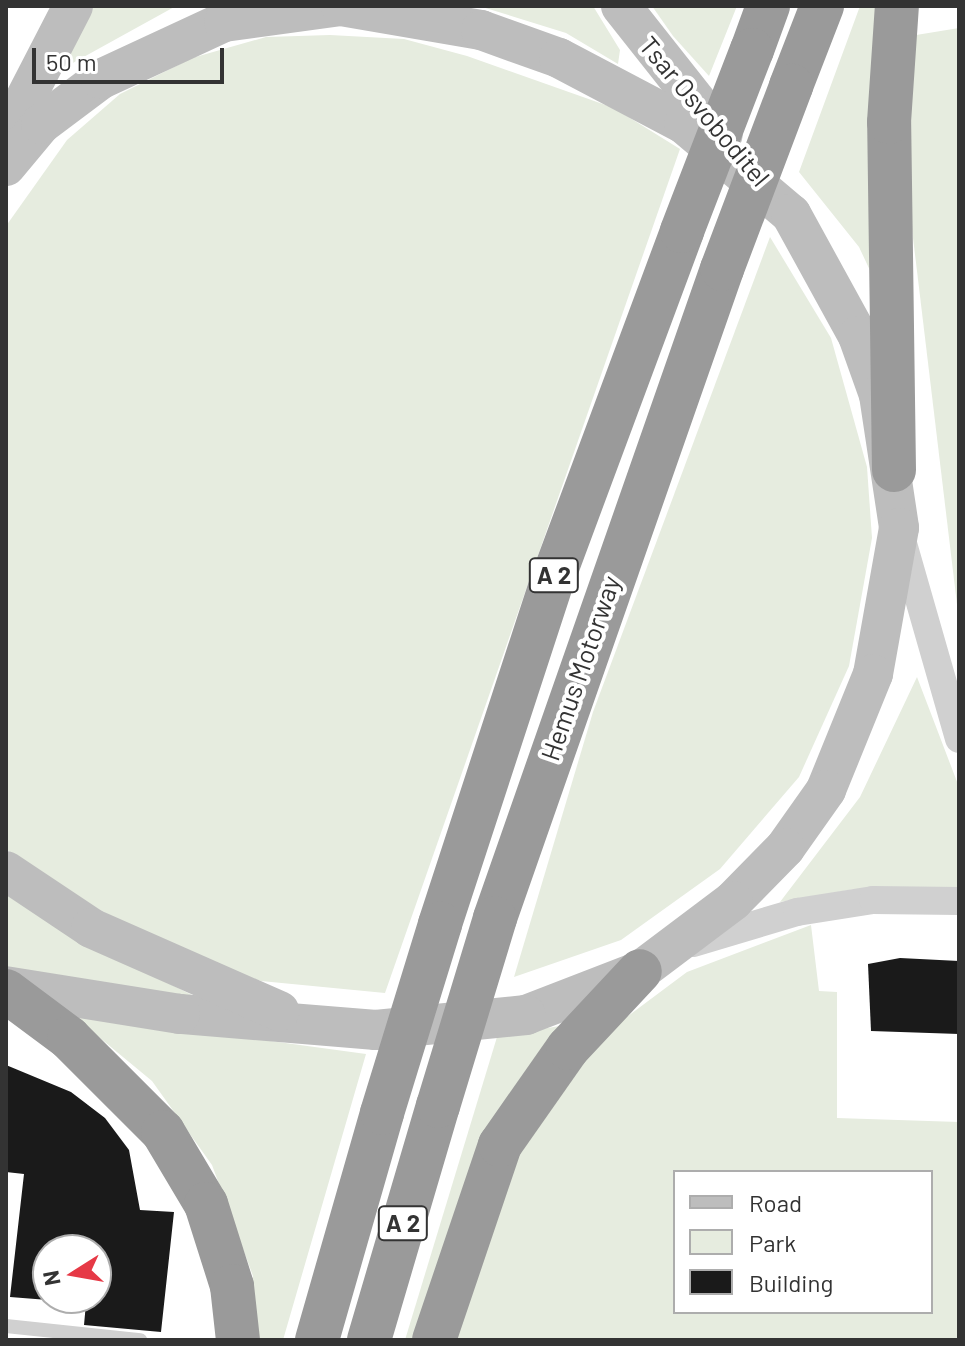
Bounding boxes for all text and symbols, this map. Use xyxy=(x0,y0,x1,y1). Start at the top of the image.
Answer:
street label: Tsar Osvoboditel xyxy=(633,30,777,192)
scale bar xyxy=(36,32,228,82)
text: 50 m xyxy=(46,47,97,76)
road number: A 2 xyxy=(528,555,580,595)
street label: Hemus Motorway xyxy=(534,571,626,765)
legend xyxy=(673,1170,933,1314)
text: Road xyxy=(749,1188,802,1217)
road number: A 2 xyxy=(377,1203,429,1243)
text: Park xyxy=(749,1228,796,1257)
north arrow xyxy=(32,1234,112,1314)
text: Building xyxy=(749,1268,833,1297)
text: N xyxy=(36,1269,65,1288)

